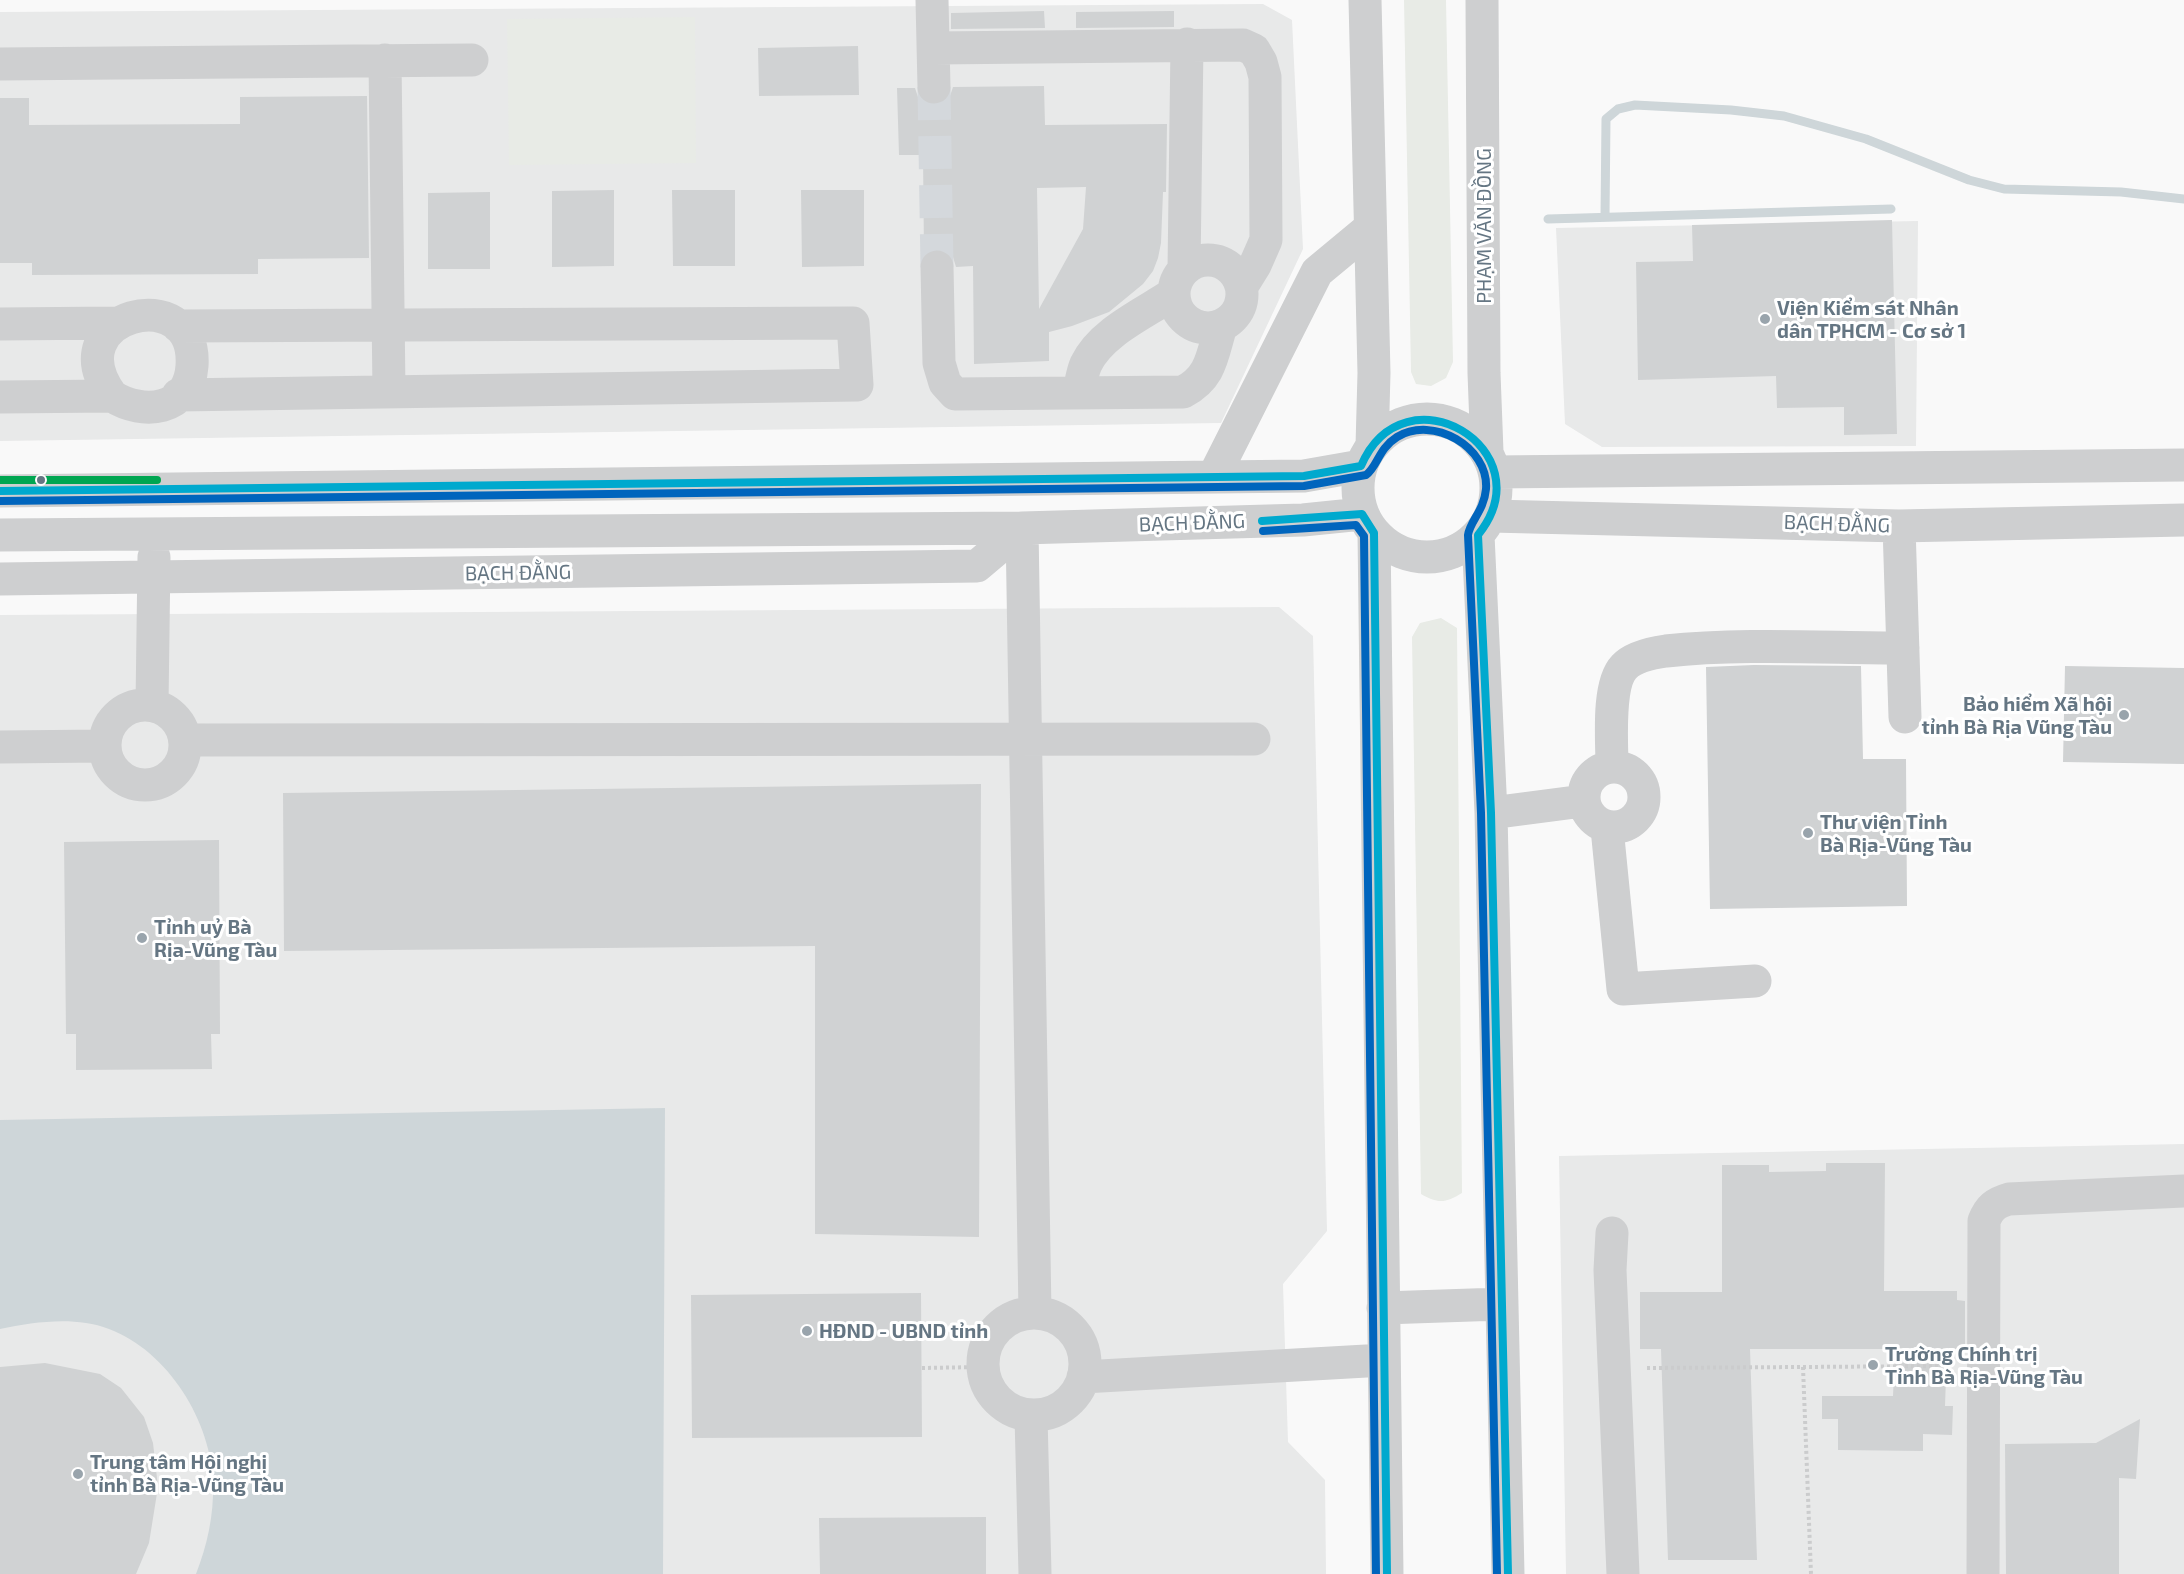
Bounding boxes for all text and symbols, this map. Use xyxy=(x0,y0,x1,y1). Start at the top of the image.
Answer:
street label: PHẠM VĂN ĐỒNG xyxy=(1472,148,1496,304)
place label: Viện Kiểm sát Nhân dân TPHCM - Cơ sở 1 xyxy=(1777,296,1966,343)
marker: Viện Kiểm sát Nhân dân TPHCM - Cơ sở 1 xyxy=(1758,312,1772,326)
unlabelled marker xyxy=(35,474,47,486)
street label: BẠCH ĐẰNG xyxy=(1138,509,1246,537)
street label: BẠCH ĐẰNG xyxy=(1783,510,1891,538)
street label: BẠCH ĐẰNG xyxy=(465,560,571,586)
place label: Bảo hiểm Xã hội tỉnh Bà Rịa Vũng Tàu xyxy=(1921,692,2112,739)
marker: Bảo hiểm Xã hội tỉnh Bà Rịa Vũng Tàu xyxy=(2117,708,2131,722)
place label: Thư viện Tỉnh Bà Rịa-Vũng Tàu xyxy=(1820,810,1972,857)
marker: Thư viện Tỉnh Bà Rịa-Vũng Tàu xyxy=(1801,826,1815,840)
place label: Tỉnh uỷ Bà Rịa-Vũng Tàu xyxy=(154,915,277,962)
marker: Tỉnh uỷ Bà Rịa-Vũng Tàu xyxy=(135,931,149,945)
place label: HĐND - UBND tỉnh xyxy=(819,1319,988,1343)
marker: HĐND - UBND tỉnh xyxy=(800,1324,814,1338)
place label: Trường Chính trị Tỉnh Bà Rịa-Vũng Tàu xyxy=(1885,1342,2083,1389)
marker: Trường Chính trị Tỉnh Bà Rịa-Vũng Tàu xyxy=(1866,1358,1880,1372)
place label: Trung tâm Hội nghị tỉnh Bà Rịa-Vũng Tàu xyxy=(90,1450,284,1497)
marker: Trung tâm Hội nghị tỉnh Bà Rịa-Vũng Tàu xyxy=(71,1467,85,1481)

